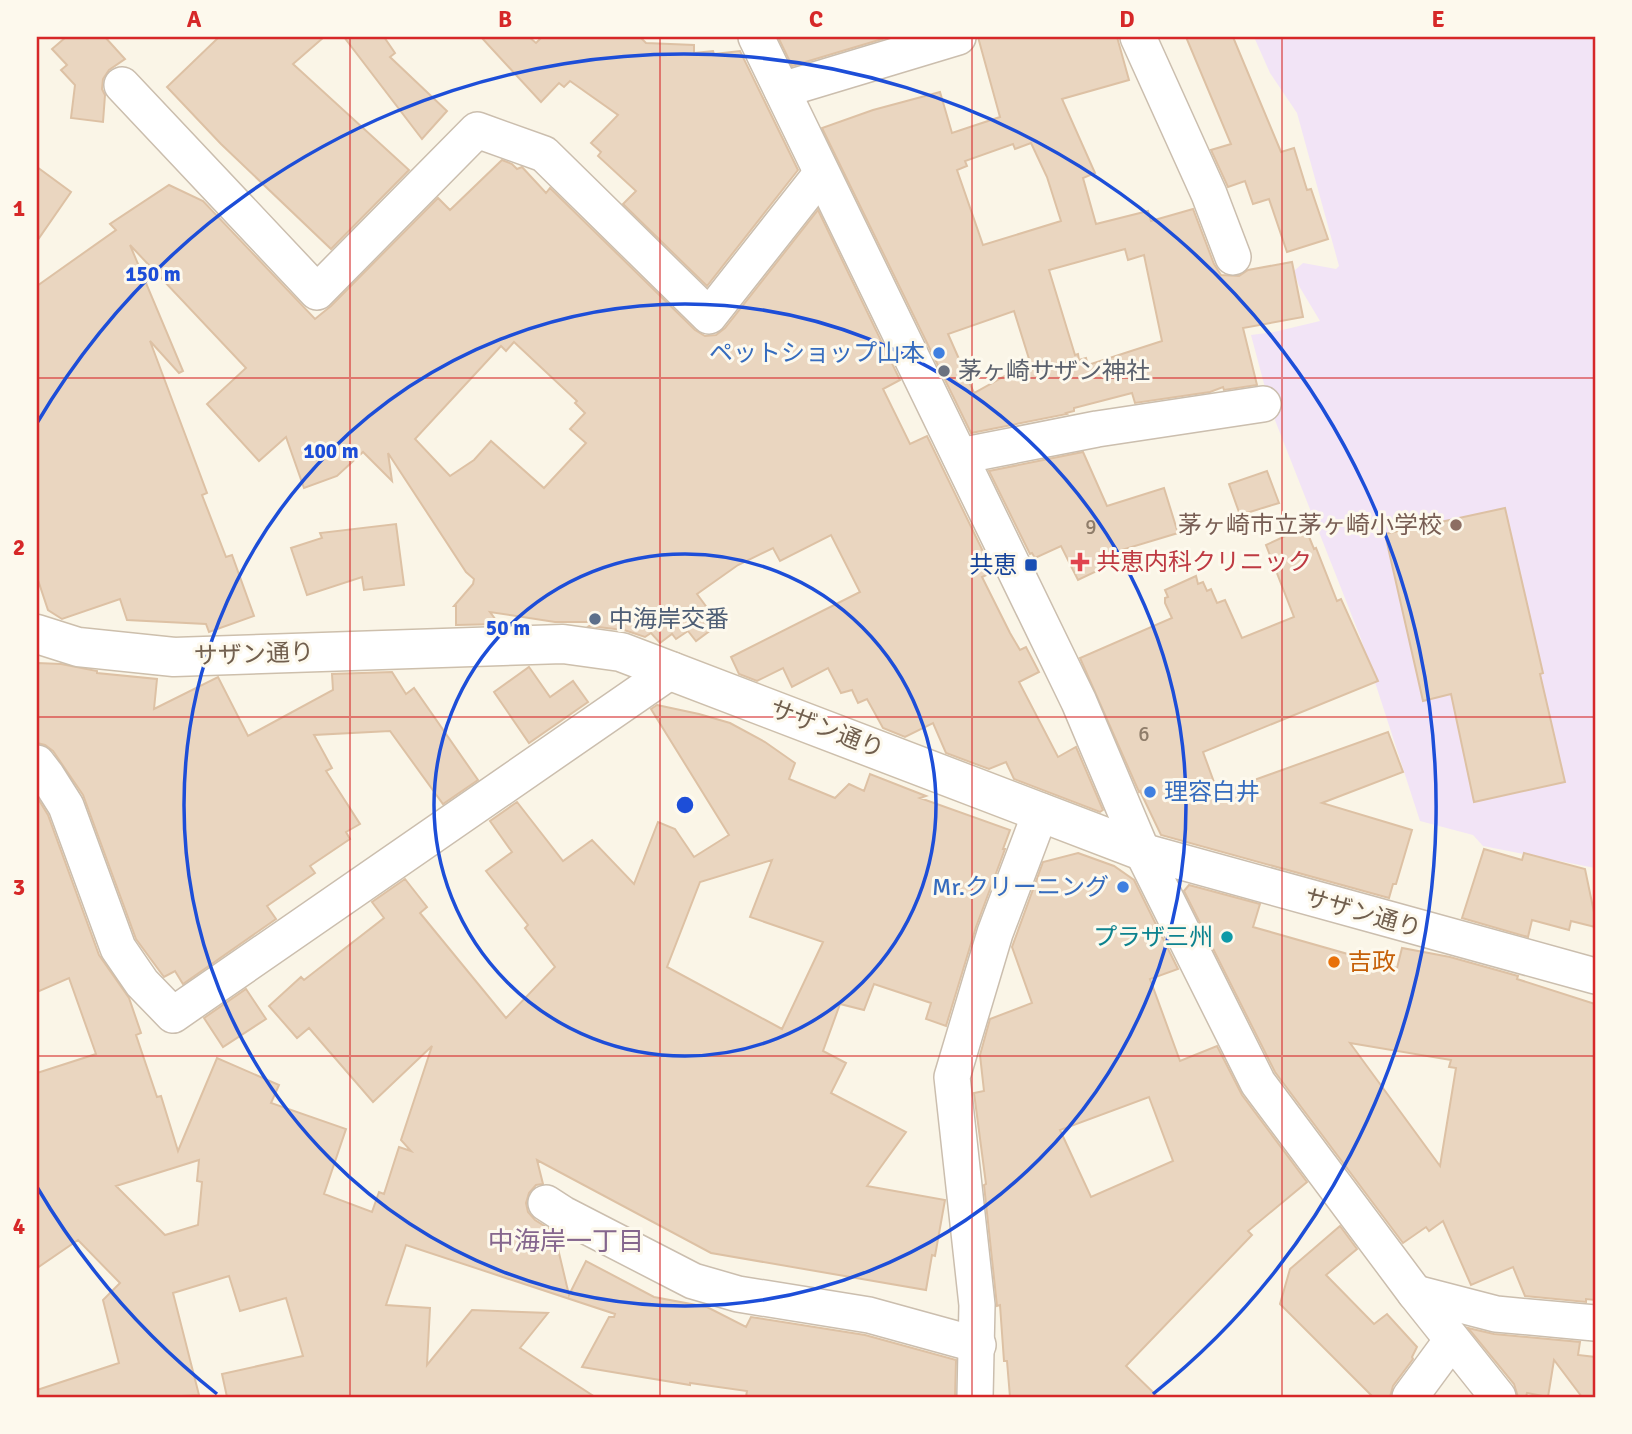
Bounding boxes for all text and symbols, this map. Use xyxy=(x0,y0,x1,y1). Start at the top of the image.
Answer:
text: A xyxy=(187,5,202,34)
text: B xyxy=(498,5,512,34)
text: C xyxy=(809,5,823,34)
text: D xyxy=(1119,5,1135,34)
text: E xyxy=(1431,5,1445,34)
text: 1 xyxy=(13,194,25,223)
text: 150 m xyxy=(125,261,181,287)
place label: ペットショップ山本 xyxy=(709,338,925,368)
marker: ペットショップ山本 xyxy=(931,345,947,361)
place label: 茅ヶ崎サザン神社 xyxy=(958,356,1150,386)
marker: 茅ヶ崎サザン神社 xyxy=(936,363,952,379)
text: 100 m xyxy=(303,438,359,464)
place label: 茅ヶ崎市立茅ヶ崎小学校 xyxy=(1178,510,1442,540)
house number: 9 xyxy=(1085,514,1097,540)
marker: 茅ヶ崎市立茅ヶ崎小学校 xyxy=(1448,517,1464,533)
text: 2 xyxy=(13,533,25,562)
place label: 共恵内科クリニック xyxy=(1096,547,1312,577)
place label: 共恵 xyxy=(969,550,1017,580)
marker: 共恵内科クリニック xyxy=(1070,552,1090,572)
marker: 共恵 xyxy=(1023,557,1039,573)
place label: 中海岸交番 xyxy=(609,604,729,634)
marker: 中海岸交番 xyxy=(587,611,603,627)
text: 50 m xyxy=(486,615,530,641)
street label: サザン通り xyxy=(194,637,314,671)
street label: サザン通り xyxy=(766,693,888,765)
house number: 6 xyxy=(1138,721,1150,747)
place label: 理容白井 xyxy=(1164,777,1260,807)
marker: 理容白井 xyxy=(1142,784,1158,800)
centre of rings xyxy=(673,793,697,817)
place label: Mr.クリーニング xyxy=(932,872,1109,902)
text: 3 xyxy=(13,873,25,902)
marker: Mr.クリーニング xyxy=(1115,879,1131,895)
street label: サザン通り xyxy=(1301,882,1425,944)
place label: プラザ三州 xyxy=(1093,922,1213,952)
marker: プラザ三州 xyxy=(1219,929,1235,945)
place label: 吉政 xyxy=(1348,947,1396,977)
marker: 吉政 xyxy=(1326,954,1342,970)
text: 4 xyxy=(13,1212,25,1241)
district label: 中海岸一丁目 xyxy=(488,1226,644,1258)

